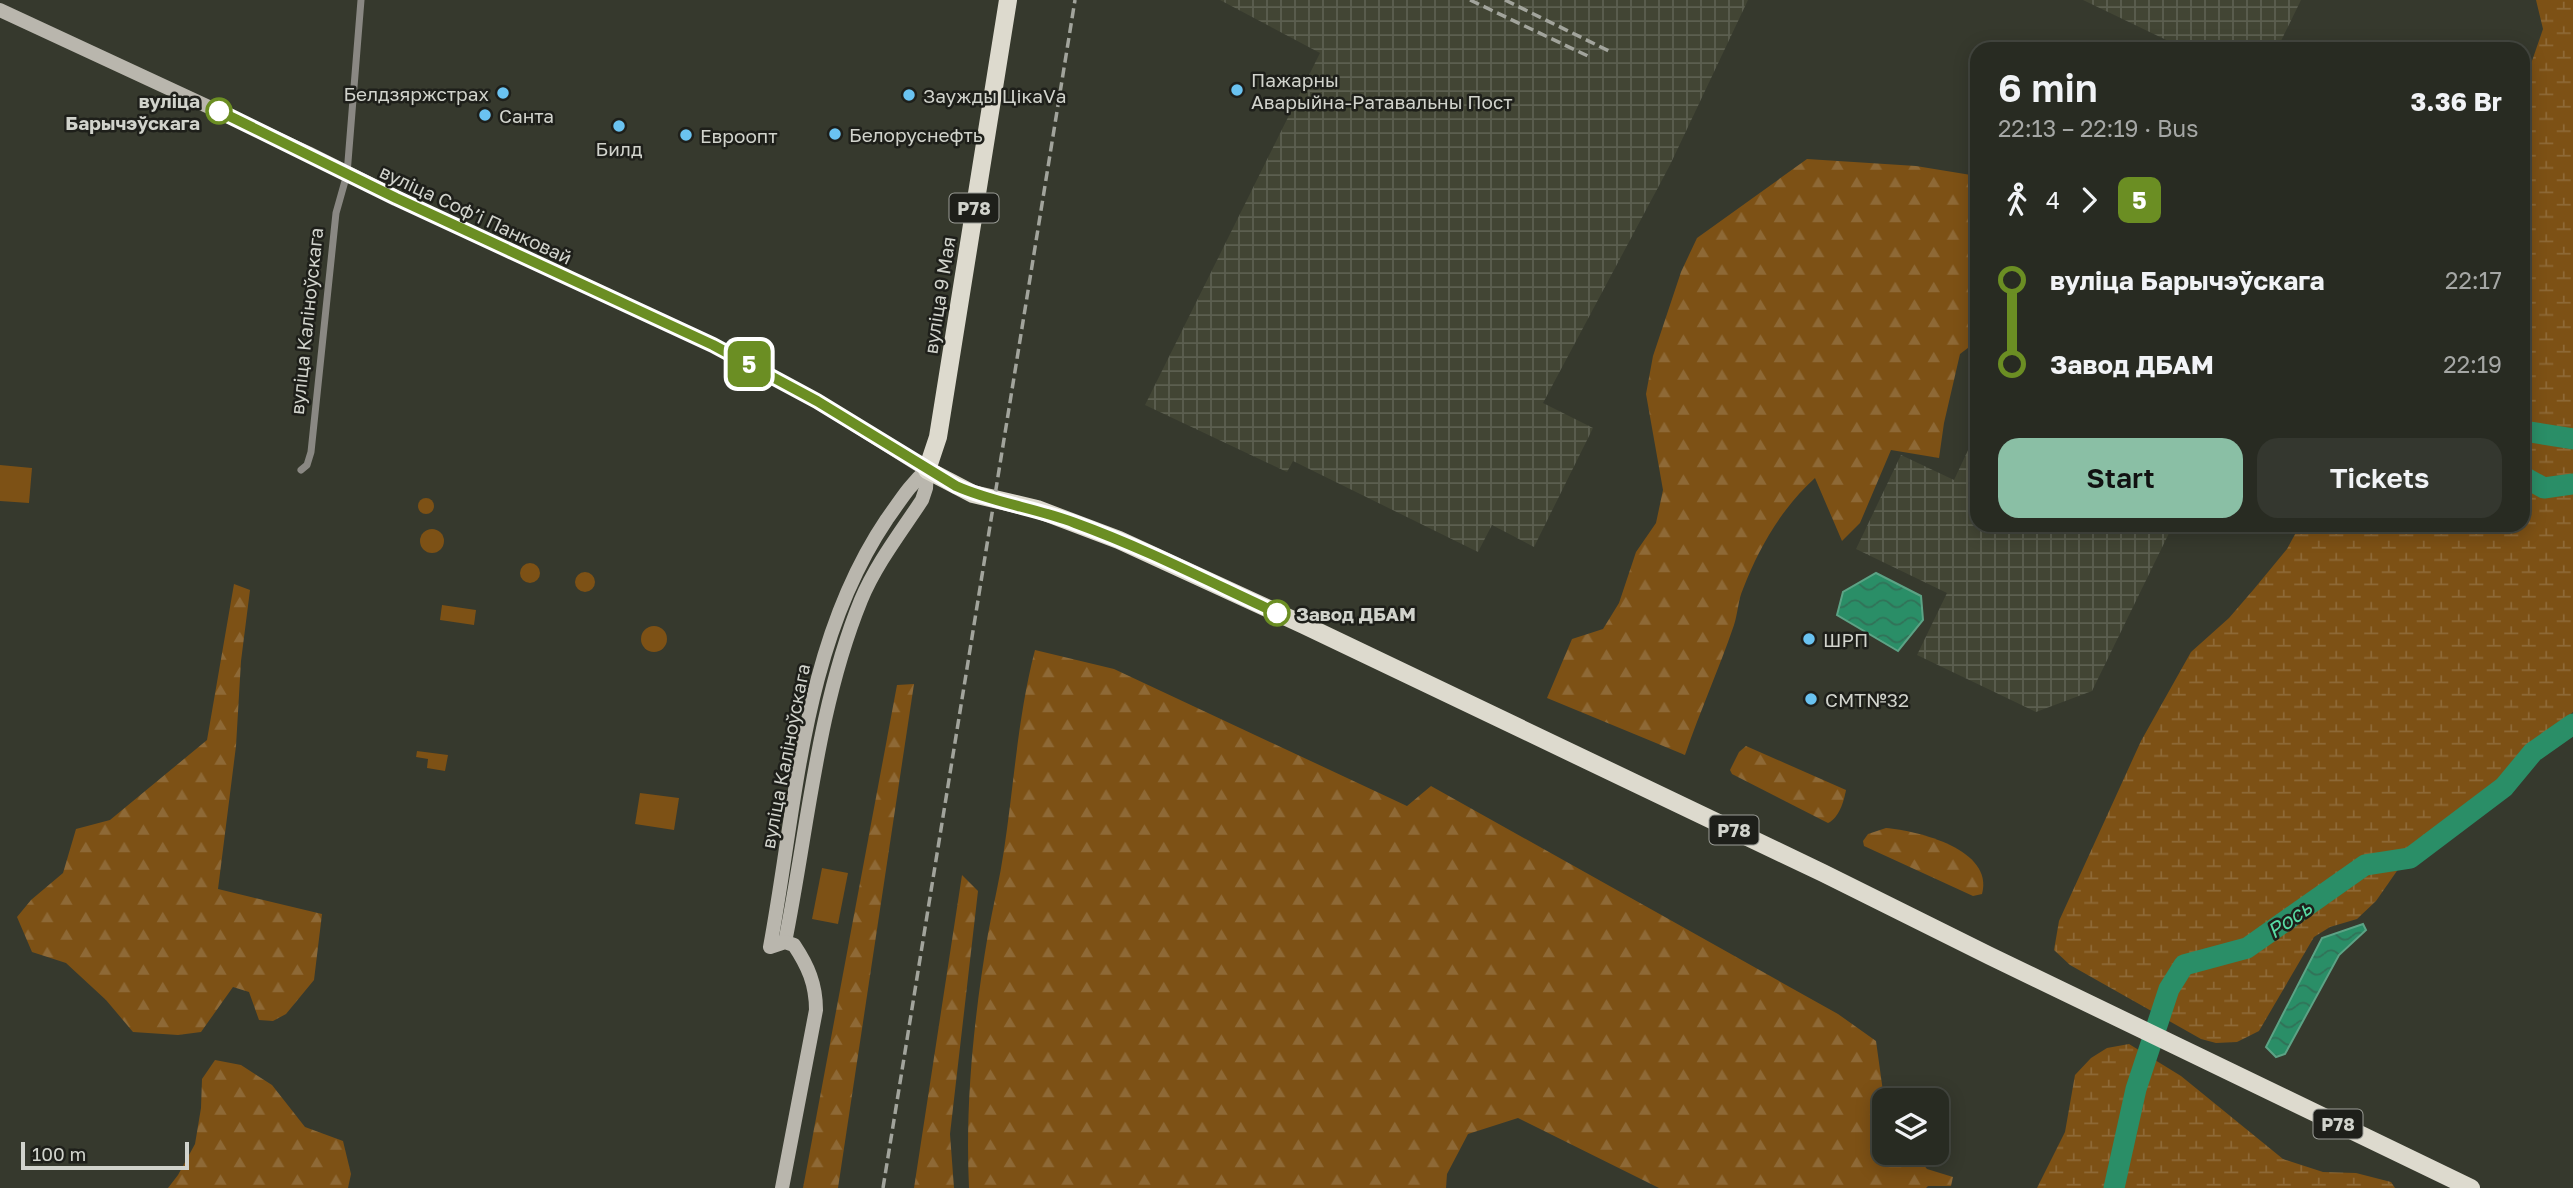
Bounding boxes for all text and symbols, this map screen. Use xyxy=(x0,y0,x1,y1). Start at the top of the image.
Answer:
text: 6 min xyxy=(1998,65,2098,110)
place label: Пажарны Аварыйна-Ратавальны Пост xyxy=(1251,68,1513,113)
place label: Белдзяржстрах xyxy=(343,82,489,105)
marker: Пажарны Аварыйна-Ратавальны Пост xyxy=(1229,82,1245,98)
place label: Заужды ЦікаVа xyxy=(923,84,1066,107)
marker: Белдзяржстрах xyxy=(495,85,511,101)
text: 3.36 Br xyxy=(2410,86,2502,117)
marker: Заужды ЦікаVа xyxy=(901,87,917,103)
place label: вуліца Барычэўскага xyxy=(65,89,200,134)
marker: вуліца Барычэўскага xyxy=(206,98,232,124)
place label: Санта xyxy=(499,104,554,127)
marker: Санта xyxy=(477,107,493,123)
text: 22:13 – 22:19 · Bus xyxy=(1998,114,2198,142)
marker: Билд xyxy=(611,118,627,134)
place label: Белоруснефть xyxy=(849,123,983,146)
place label: Евроопт xyxy=(700,124,778,147)
marker: Белоруснефть xyxy=(827,126,843,142)
marker: Евроопт xyxy=(678,127,694,143)
place label: Билд xyxy=(596,137,643,160)
street label: вуліца Софʼі Панковай xyxy=(376,159,576,269)
icon: walk xyxy=(1998,181,2036,219)
icon: forward xyxy=(2070,181,2108,219)
text: 5 xyxy=(2132,185,2147,214)
text: 4 xyxy=(2046,186,2060,214)
road number: Р78 xyxy=(950,194,998,223)
street label: вуліца Каліноўскага xyxy=(285,226,327,416)
street label: вуліца 9 Мая xyxy=(918,235,960,355)
text: вуліца Барычэўскага xyxy=(2050,265,2325,296)
text: 22:17 xyxy=(2445,266,2502,294)
line badge: 5 xyxy=(726,341,772,387)
text: 5 xyxy=(742,349,756,378)
text: Завод ДБАМ xyxy=(2050,349,2214,380)
text: 22:19 xyxy=(2443,350,2502,378)
button: Start xyxy=(1998,438,2243,518)
button: Tickets xyxy=(2257,438,2502,518)
marker: Завод ДБАМ xyxy=(1264,600,1290,626)
place label: Завод ДБАМ xyxy=(1296,602,1416,625)
place label: ШРП xyxy=(1823,628,1868,651)
marker: ШРП xyxy=(1801,631,1817,647)
street label: вуліца Каліноўскага xyxy=(756,661,814,851)
place label: СМТ№32 xyxy=(1825,688,1909,711)
marker: СМТ№32 xyxy=(1803,691,1819,707)
road number: Р78 xyxy=(1710,816,1758,844)
water label: Рось xyxy=(2262,894,2317,944)
map controls xyxy=(1872,1088,1949,1165)
button: layers xyxy=(1872,1088,1949,1165)
road number: Р78 xyxy=(2314,1110,2362,1139)
scale bar xyxy=(21,1139,189,1171)
text: 100 m xyxy=(32,1142,86,1165)

